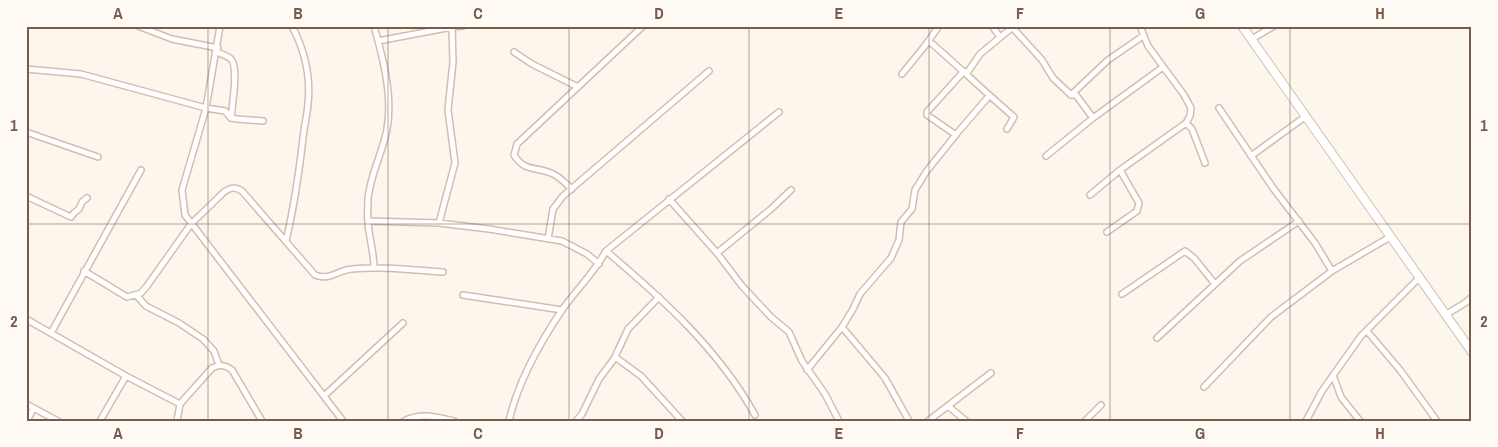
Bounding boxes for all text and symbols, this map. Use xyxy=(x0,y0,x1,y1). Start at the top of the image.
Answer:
text: A xyxy=(113,2,123,24)
text: B xyxy=(293,2,303,24)
text: C xyxy=(473,2,483,24)
text: D xyxy=(654,2,664,24)
text: E xyxy=(835,2,844,24)
text: F xyxy=(1016,2,1024,24)
text: G xyxy=(1195,2,1205,24)
text: H xyxy=(1375,2,1385,24)
text: 1 xyxy=(10,114,18,136)
text: 1 xyxy=(1480,114,1488,136)
text: 2 xyxy=(10,310,18,332)
text: 2 xyxy=(1480,310,1488,332)
text: A xyxy=(113,422,123,444)
text: B xyxy=(293,422,303,444)
text: C xyxy=(473,422,483,444)
text: D xyxy=(654,422,664,444)
text: E xyxy=(835,422,844,444)
text: F xyxy=(1016,422,1024,444)
text: G xyxy=(1195,422,1205,444)
text: H xyxy=(1375,422,1385,444)

